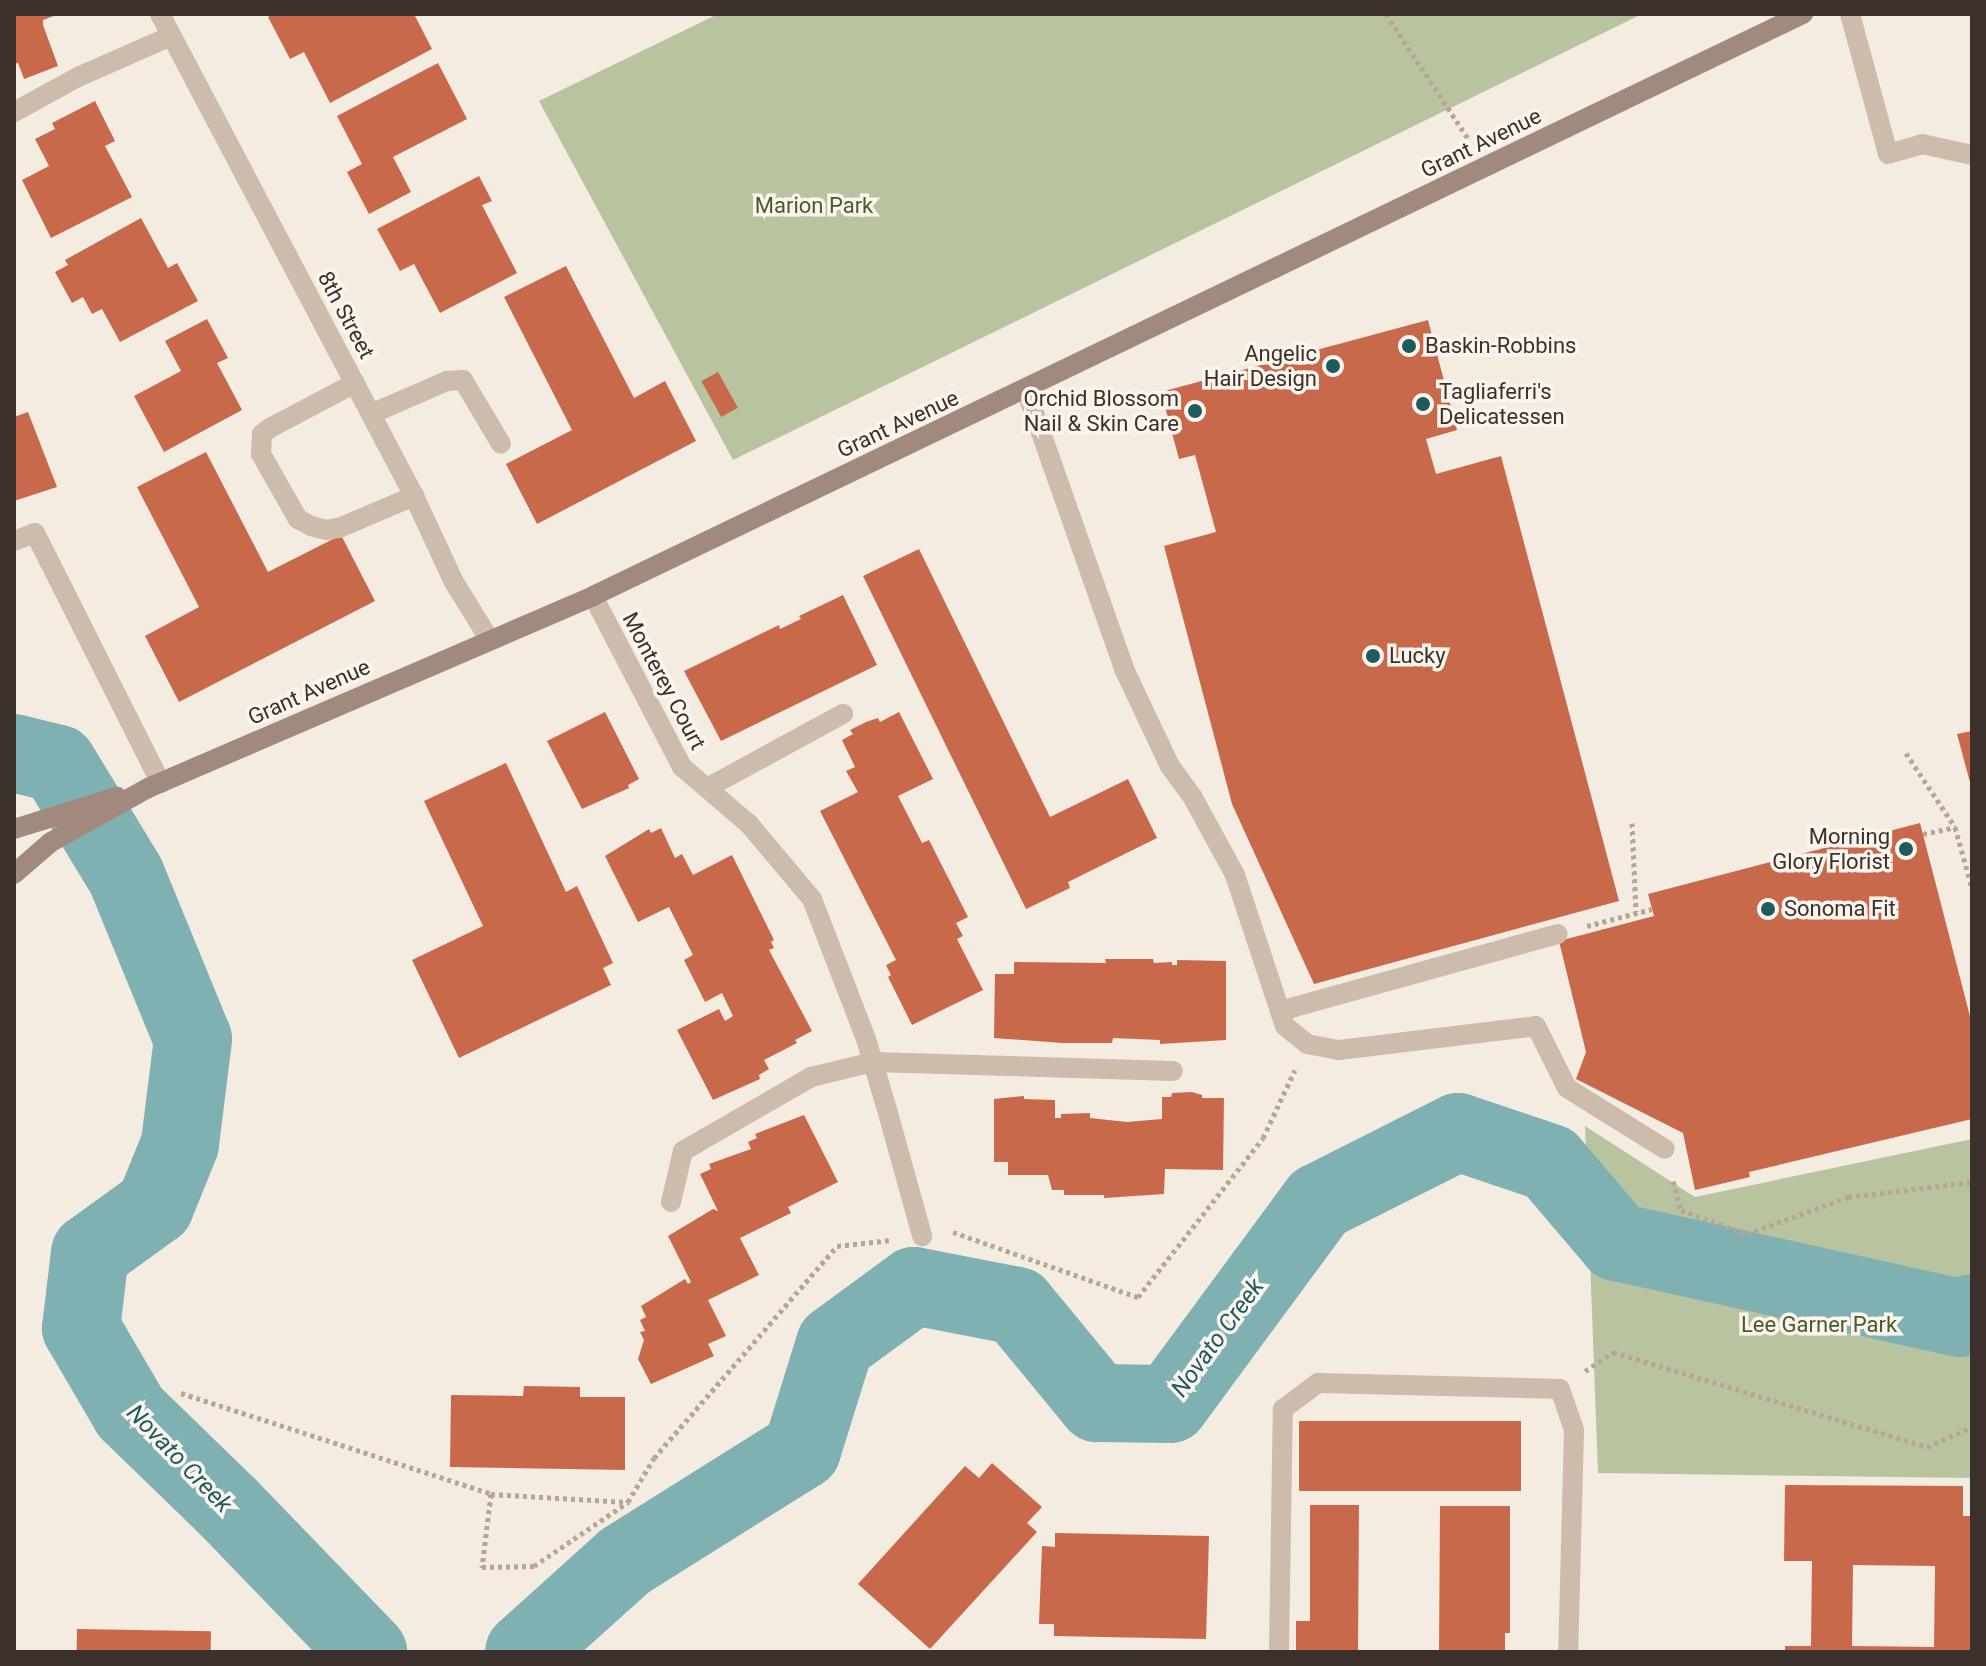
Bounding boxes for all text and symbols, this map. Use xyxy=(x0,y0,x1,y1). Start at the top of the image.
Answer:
street label: Grant Avenue xyxy=(1416,102,1546,184)
park label: Marion Park xyxy=(755,193,873,219)
street label: 8th Street xyxy=(312,267,380,363)
place label: Baskin-Robbins xyxy=(1425,333,1576,359)
marker: Baskin-Robbins xyxy=(1400,337,1418,355)
place label: Angelic Hair Design xyxy=(1204,340,1317,392)
marker: Angelic Hair Design xyxy=(1324,357,1342,375)
place label: Tagliaferri's Delicatessen xyxy=(1439,378,1565,430)
street label: Grant Avenue xyxy=(833,384,963,464)
place label: Orchid Blossom Nail & Skin Care xyxy=(1024,385,1179,436)
marker: Tagliaferri's Delicatessen xyxy=(1414,395,1432,413)
marker: Orchid Blossom Nail & Skin Care xyxy=(1186,402,1204,420)
street label: Monterey Court xyxy=(617,608,711,754)
place label: Lucky xyxy=(1389,643,1446,669)
marker: Lucky xyxy=(1364,647,1382,665)
street label: Grant Avenue xyxy=(244,653,374,731)
place label: Morning Glory Florist xyxy=(1772,823,1890,874)
marker: Morning Glory Florist xyxy=(1897,840,1915,858)
place label: Sonoma Fit xyxy=(1784,896,1896,922)
marker: Sonoma Fit xyxy=(1759,900,1777,918)
water label: Novato Creek xyxy=(1165,1273,1271,1403)
park label: Lee Garner Park xyxy=(1741,1312,1897,1338)
water label: Novato Creek xyxy=(120,1399,238,1519)

